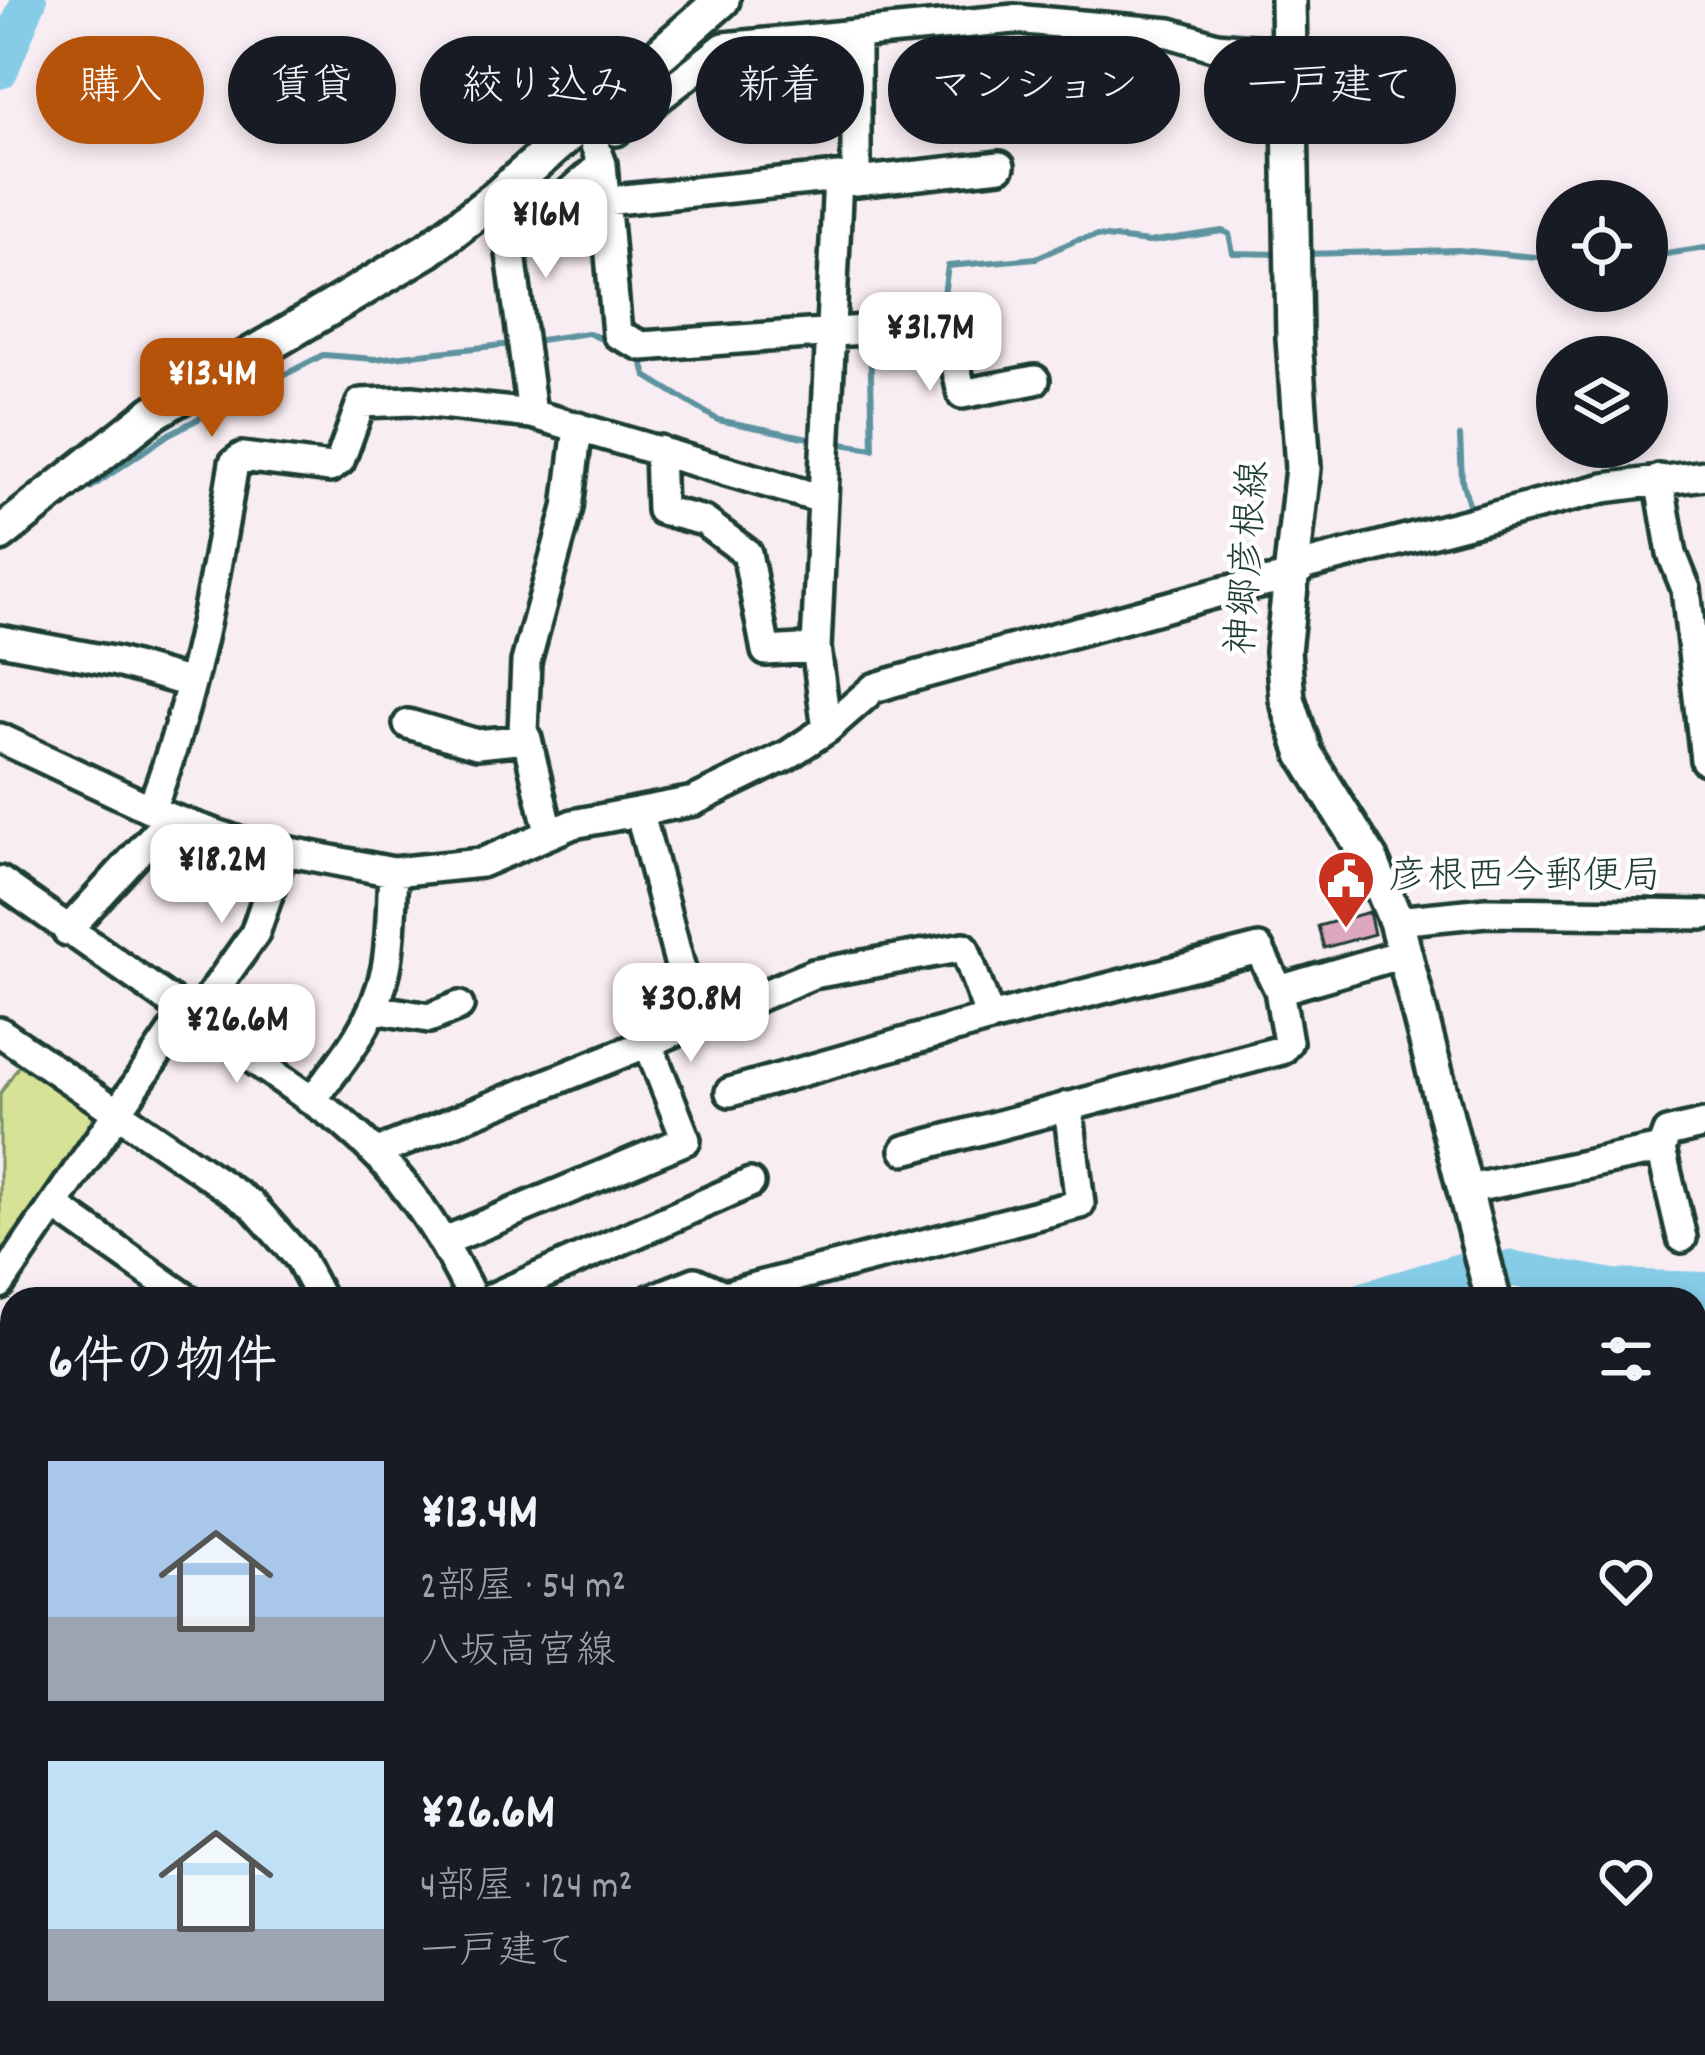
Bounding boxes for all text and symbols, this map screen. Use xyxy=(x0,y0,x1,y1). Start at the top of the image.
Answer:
chip: 購入 xyxy=(36,36,204,144)
chip: 賃貸 xyxy=(228,36,396,144)
chip: 絞り込み xyxy=(420,36,672,144)
chip: 新着 xyxy=(696,36,864,144)
chip: マンション xyxy=(888,36,1180,144)
chip: 一戸建て xyxy=(1204,36,1456,144)
pin: ¥16M xyxy=(475,179,617,281)
map controls xyxy=(1536,180,1668,468)
button: locate xyxy=(1536,180,1668,312)
text: ¥16M xyxy=(511,190,581,245)
pin: ¥31.7M xyxy=(832,292,1028,394)
text: ¥31.7M xyxy=(886,303,975,358)
button: layers xyxy=(1536,336,1668,468)
pin: ¥13.4M xyxy=(114,338,310,440)
text: ¥13.4M xyxy=(167,349,257,404)
street label: 神郷彦根線 xyxy=(1217,459,1285,657)
pin: ¥18.2M xyxy=(124,824,320,926)
text: ¥18.2M xyxy=(177,835,267,890)
public building icon: 彦根西今郵便局 xyxy=(1315,848,1377,930)
place label: 彦根西今郵便局 xyxy=(1388,852,1661,907)
pin: ¥30.8M xyxy=(593,963,789,1065)
text: ¥30.8M xyxy=(640,974,742,1029)
pin: ¥26.6M xyxy=(139,984,335,1086)
text: ¥26.6M xyxy=(185,995,289,1050)
icon: filters xyxy=(1593,1326,1659,1392)
text: 6件の物件 xyxy=(48,1330,277,1402)
text: ¥13.4M xyxy=(420,1480,538,1552)
icon: home xyxy=(144,1509,288,1653)
icon: heart xyxy=(1593,1548,1659,1614)
text: 2部屋 · 54 m² xyxy=(420,1562,626,1617)
text: 八坂高宮線 xyxy=(420,1627,615,1682)
text: ¥26.6M xyxy=(420,1780,555,1852)
icon: home xyxy=(144,1809,288,1953)
icon: heart xyxy=(1593,1848,1659,1914)
text: 4部屋 · 124 m² xyxy=(420,1862,633,1917)
text: 一戸建て xyxy=(420,1927,576,1982)

